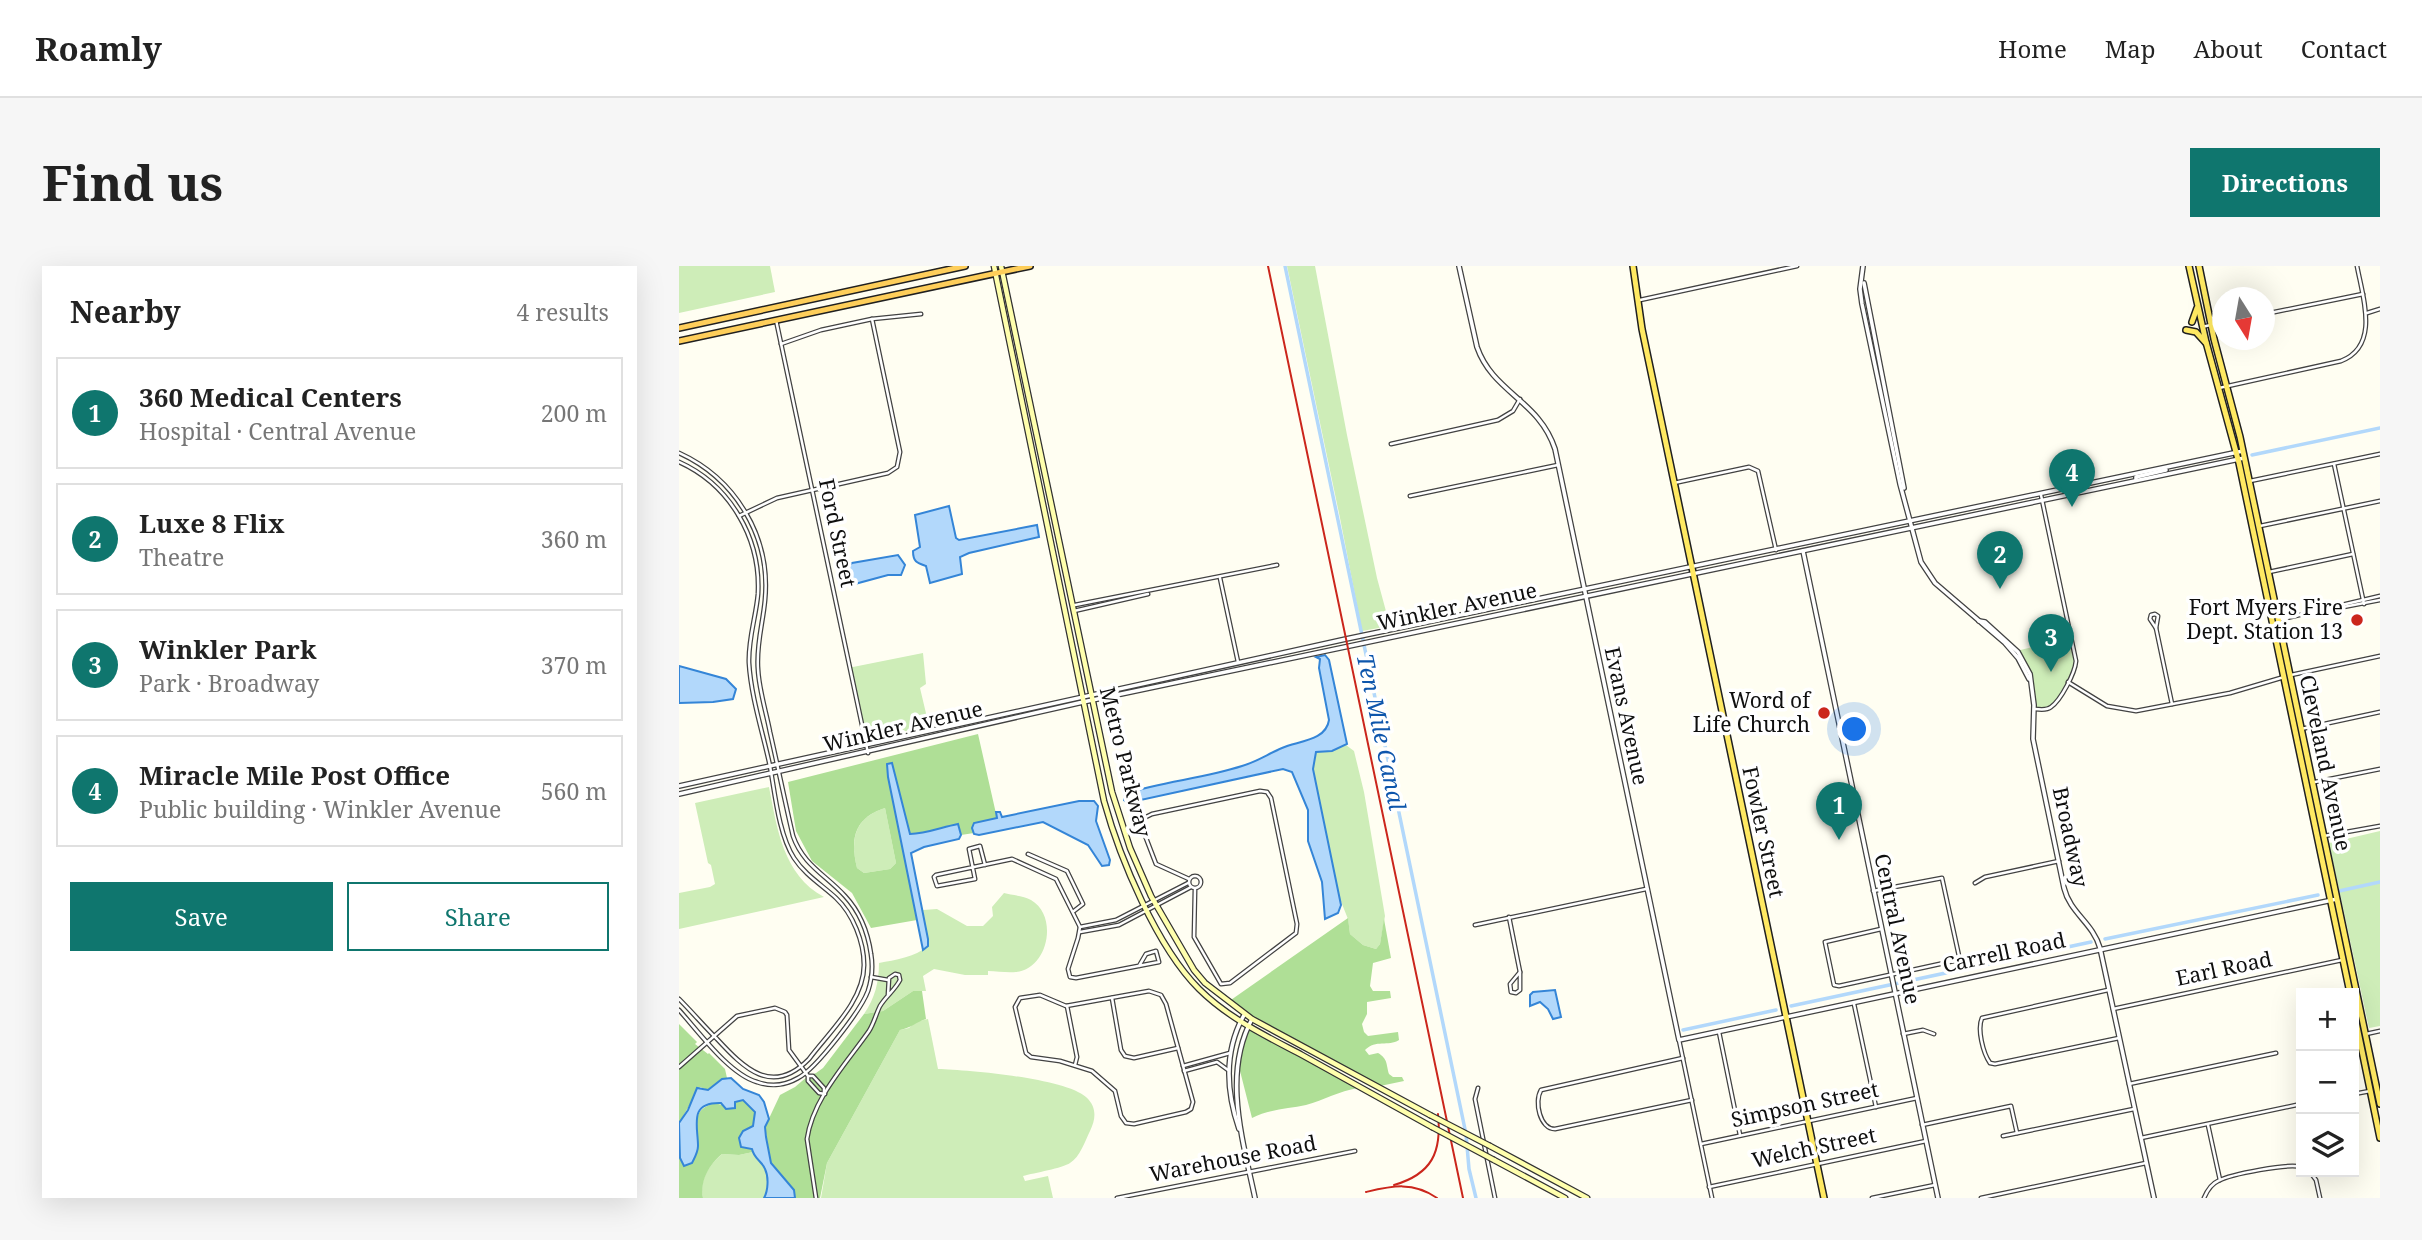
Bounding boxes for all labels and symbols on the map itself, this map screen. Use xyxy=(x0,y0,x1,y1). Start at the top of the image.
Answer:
north arrow xyxy=(2212,287,2275,350)
pin: 4 xyxy=(2049,449,2095,507)
street label: Ford Street xyxy=(813,476,863,590)
pin: 2 xyxy=(1977,531,2023,589)
street label: Winkler Avenue xyxy=(1374,575,1539,637)
place label: Fort Myers Fire Dept. Station 13 xyxy=(2186,593,2343,645)
marker: Fort Myers Fire Dept. Station 13 xyxy=(2349,612,2365,628)
pin: 3 xyxy=(2028,614,2074,672)
street label: Evans Avenue xyxy=(1599,644,1655,787)
water label: Ten Mile Canal xyxy=(1350,651,1414,813)
street label: Cleveland Avenue xyxy=(2294,672,2358,853)
street label: Metro Parkway xyxy=(1094,684,1158,840)
place label: Word of Life Church xyxy=(1693,686,1812,738)
street label: Winkler Avenue xyxy=(820,694,985,758)
marker: Word of Life Church xyxy=(1816,705,1832,721)
your location xyxy=(1837,712,1871,746)
street label: Fowler Street xyxy=(1736,764,1792,900)
pin: 1 xyxy=(1816,782,1862,840)
street label: Broadway xyxy=(2047,784,2095,890)
street label: Central Avenue xyxy=(1868,851,1928,1007)
street label: Carrell Road xyxy=(1940,925,2068,979)
street label: Earl Road xyxy=(2173,944,2274,992)
street label: Simpson Street xyxy=(1728,1075,1881,1133)
street label: Welch Street xyxy=(1749,1120,1878,1174)
street label: Warehouse Road xyxy=(1147,1128,1319,1188)

